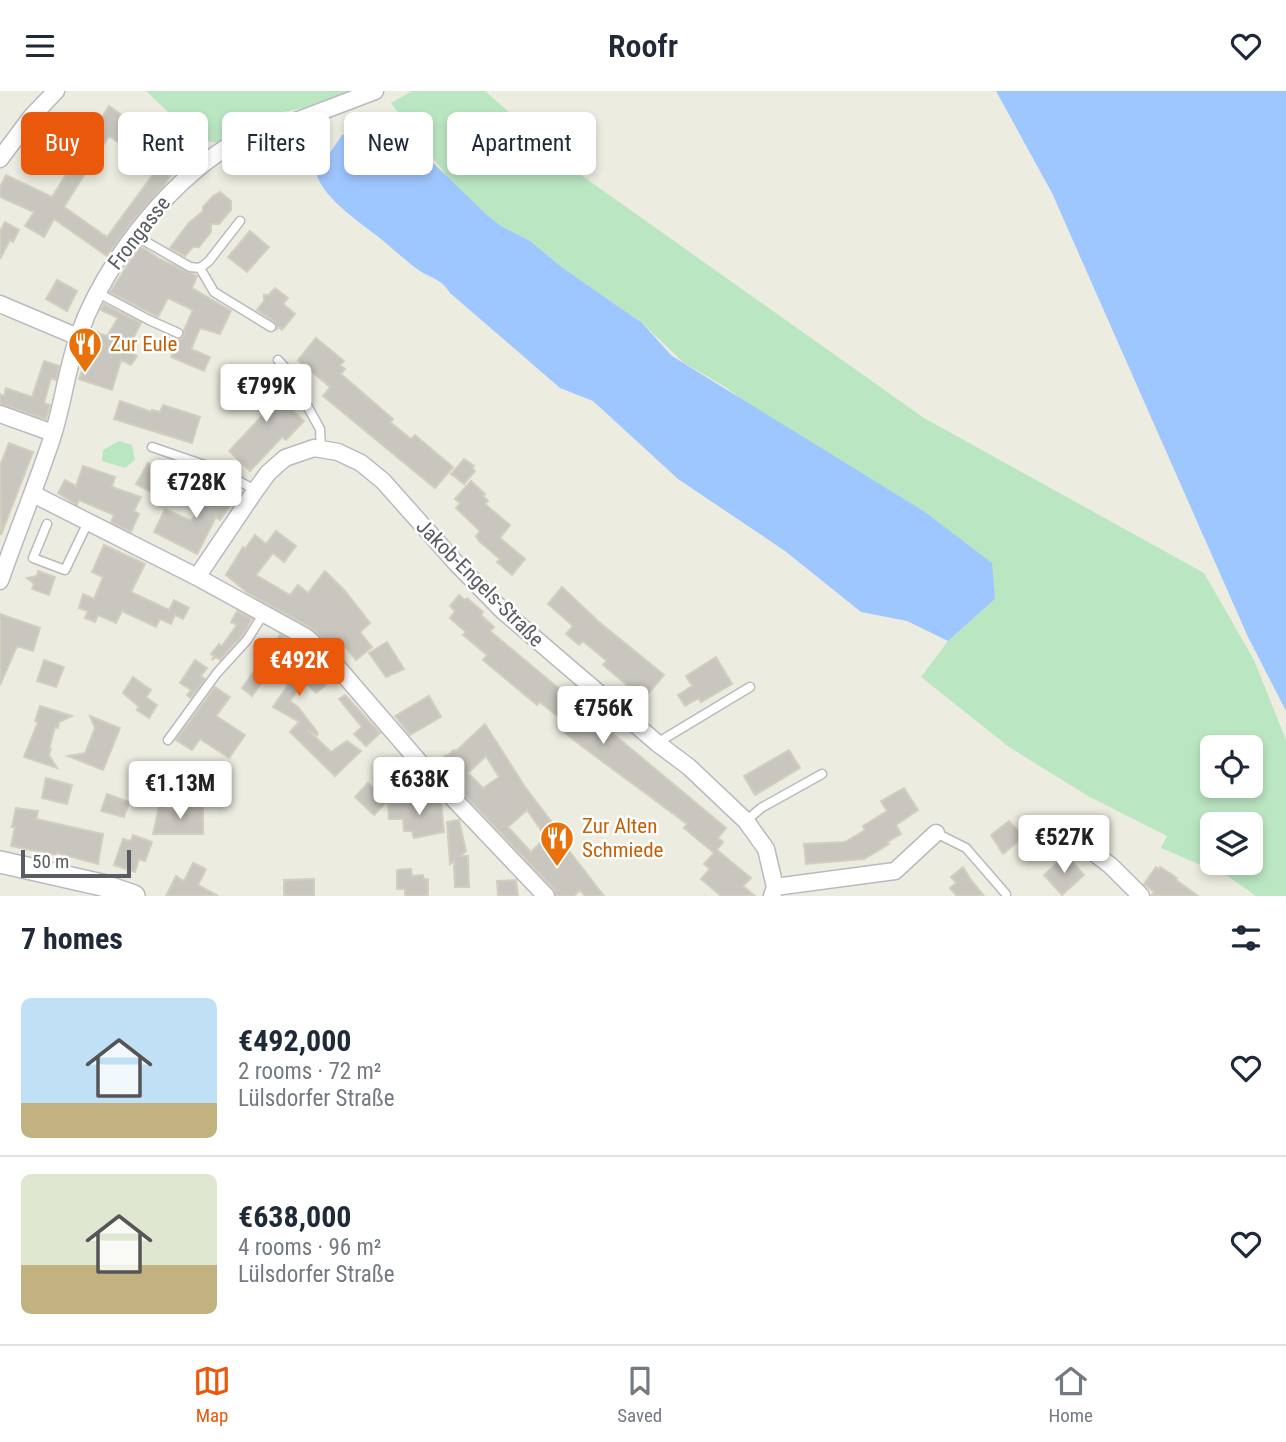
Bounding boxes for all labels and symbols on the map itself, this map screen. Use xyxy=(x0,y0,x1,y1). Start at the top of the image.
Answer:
street label: Frongasse xyxy=(103,192,175,274)
restaurant icon: Zur Eule xyxy=(66,325,104,374)
place label: Zur Eule xyxy=(110,332,177,356)
pin: €799K xyxy=(217,365,315,424)
pin: €728K xyxy=(147,461,245,520)
street label: Jakob-Engels-Straße xyxy=(411,514,549,652)
pin: €492K xyxy=(250,639,348,698)
pin: €756K xyxy=(554,687,652,746)
pin: €638K xyxy=(370,757,468,817)
pin: €1.13M xyxy=(123,761,237,821)
place label: Zur Alten Schmiede xyxy=(582,814,664,862)
pin: €527K xyxy=(1015,815,1113,875)
restaurant icon: Zur Alten Schmiede xyxy=(538,819,576,868)
scale bar xyxy=(21,847,131,879)

